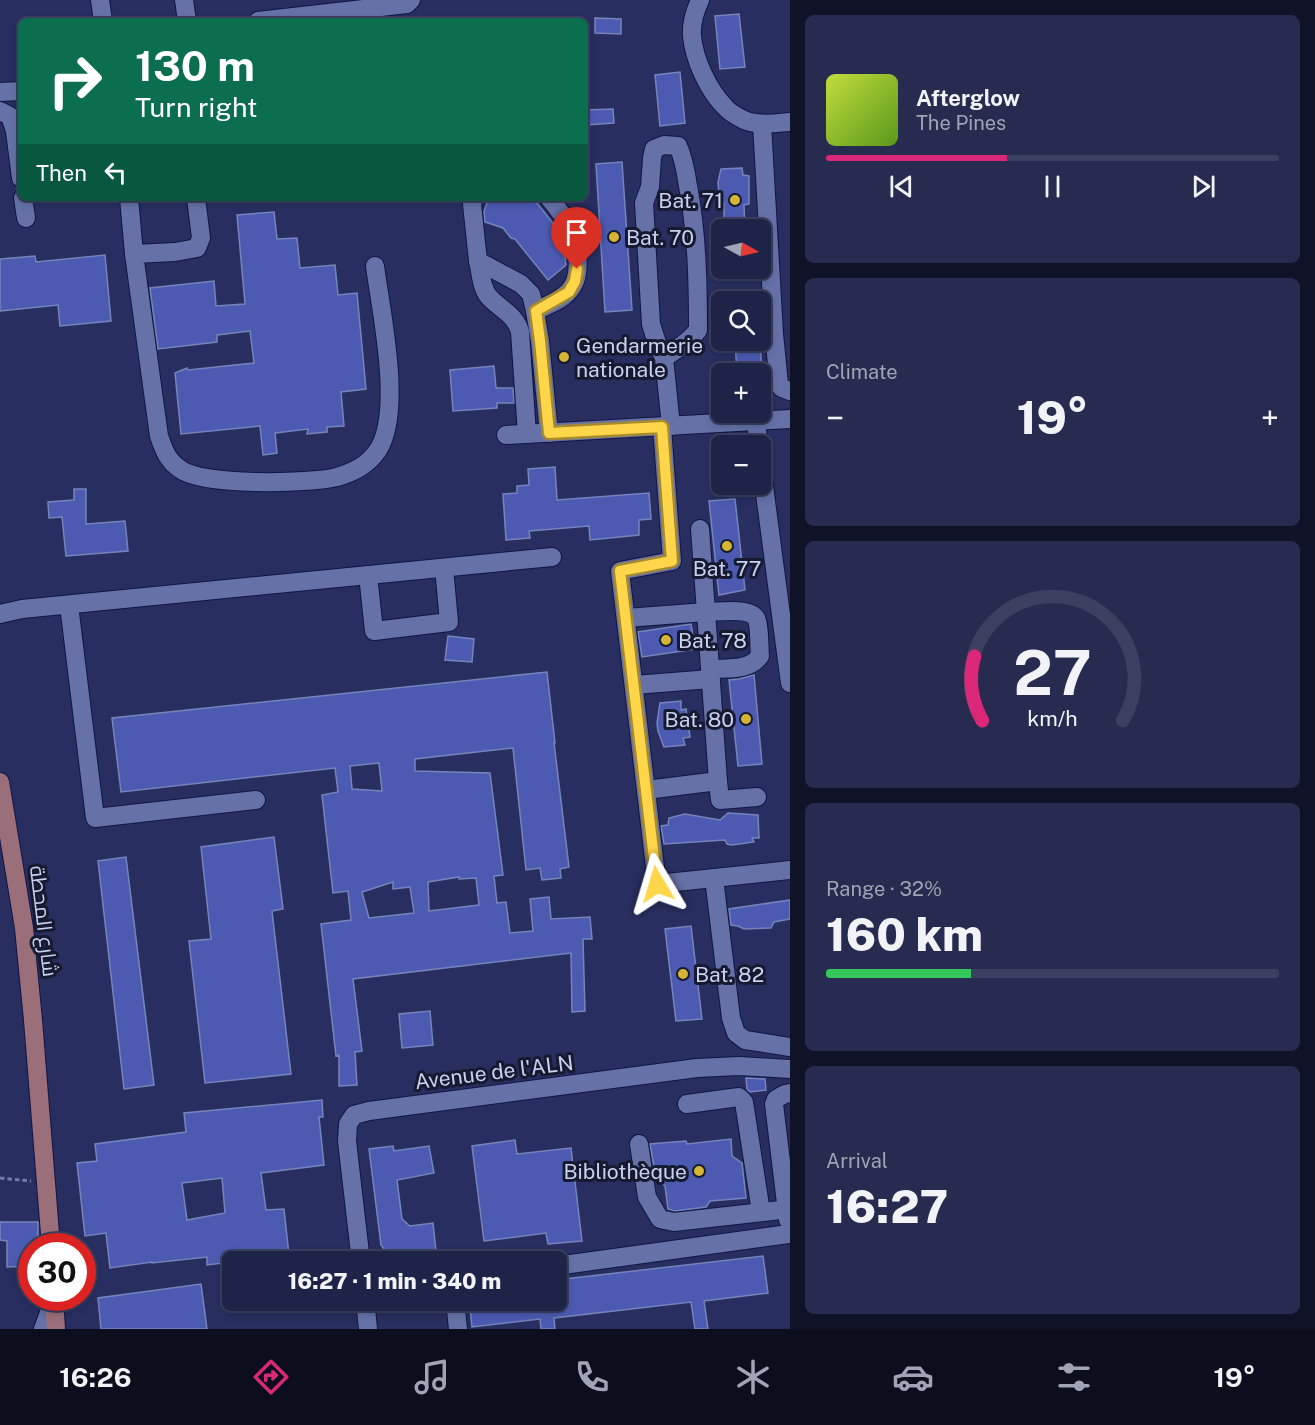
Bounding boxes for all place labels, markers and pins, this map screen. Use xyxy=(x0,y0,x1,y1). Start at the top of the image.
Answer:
place label: Bat. 71 xyxy=(658,188,723,213)
marker: Bat. 71 xyxy=(728,193,742,207)
pin xyxy=(551,207,602,269)
place label: Bat. 70 xyxy=(626,225,694,250)
marker: Bat. 70 xyxy=(607,230,621,244)
place label: Gendarmerie nationale xyxy=(576,333,703,382)
marker: Gendarmerie nationale xyxy=(557,350,571,364)
marker: Bat. 77 xyxy=(720,539,734,553)
place label: Bat. 77 xyxy=(693,556,761,581)
place label: Bat. 78 xyxy=(678,628,747,653)
marker: Bat. 78 xyxy=(659,633,673,647)
place label: Bat. 80 xyxy=(665,707,734,732)
marker: Bat. 80 xyxy=(739,712,753,726)
place label: Bat. 82 xyxy=(695,962,764,987)
marker: Bat. 82 xyxy=(676,967,690,981)
place label: Bibliothèque xyxy=(563,1159,687,1184)
marker: Bibliothèque xyxy=(692,1164,706,1178)

